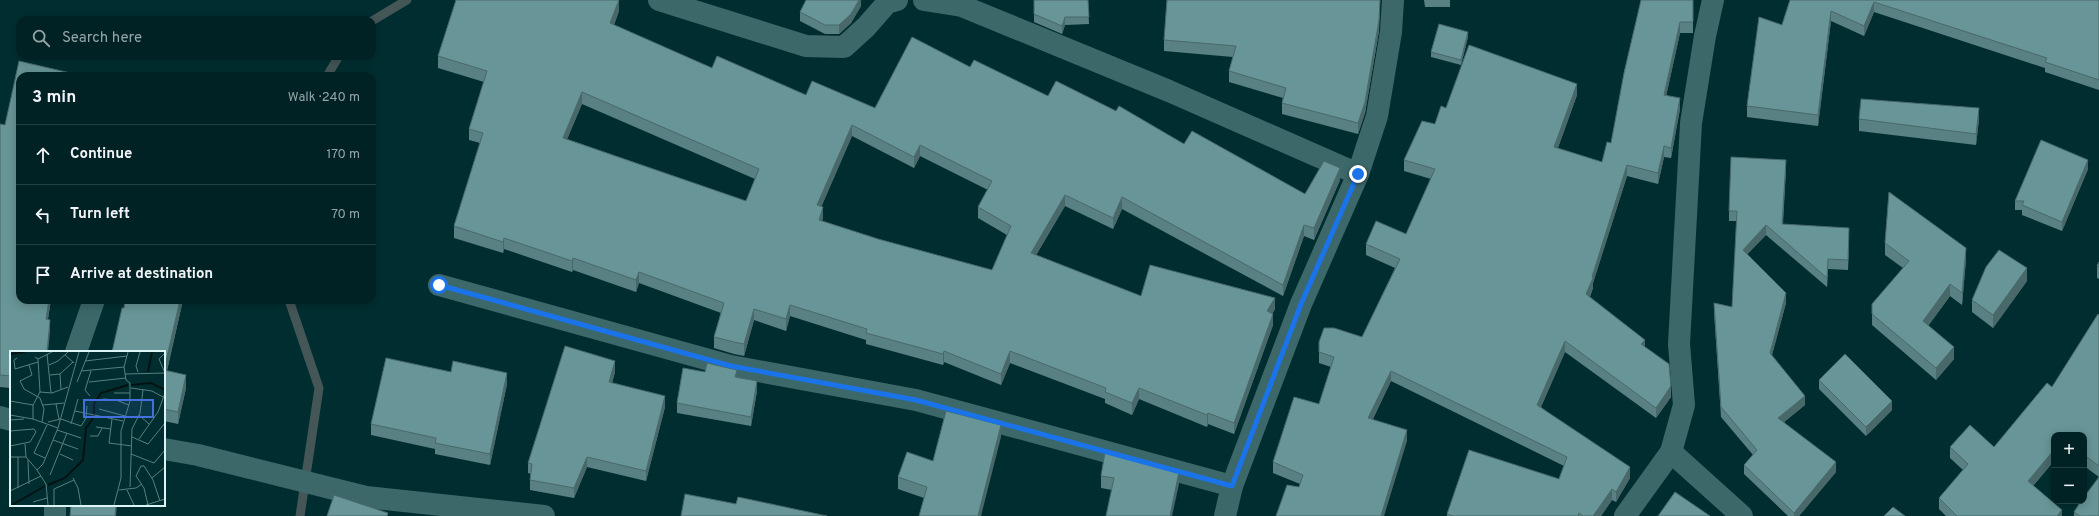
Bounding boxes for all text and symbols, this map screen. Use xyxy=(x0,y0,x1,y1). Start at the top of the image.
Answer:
search box xyxy=(16,16,376,60)
icon: search xyxy=(30,27,52,49)
text: Search here xyxy=(62,29,142,48)
text: 3 min xyxy=(32,87,76,109)
text: Walk · 240 m xyxy=(288,90,360,106)
icon: ahead xyxy=(32,144,54,166)
text: Continue xyxy=(70,145,132,164)
text: 170 m xyxy=(326,147,360,163)
route end xyxy=(1349,165,1367,183)
icon: left xyxy=(32,204,54,226)
text: Turn left xyxy=(70,205,130,224)
text: 70 m xyxy=(331,207,360,223)
icon: arrive xyxy=(32,264,54,286)
text: Arrive at destination xyxy=(70,265,213,284)
route start xyxy=(430,276,448,294)
inset map xyxy=(10,351,165,506)
map controls xyxy=(2051,432,2087,504)
button: + xyxy=(2051,432,2087,468)
button: − xyxy=(2051,468,2087,504)

